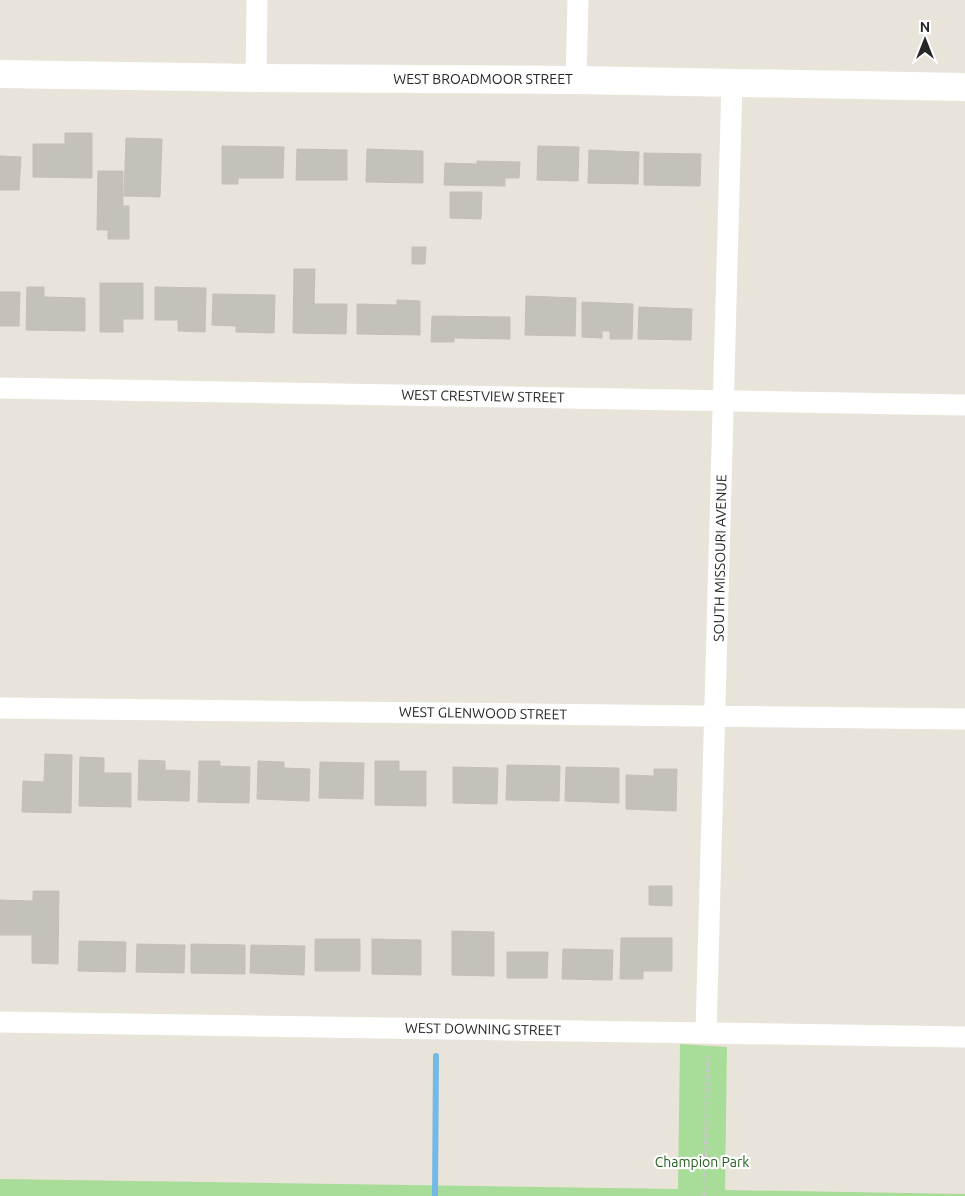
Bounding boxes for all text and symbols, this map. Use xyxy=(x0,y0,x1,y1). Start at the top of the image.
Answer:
north arrow xyxy=(900,15,950,65)
text: N xyxy=(920,19,930,35)
street label: WEST BROADMOOR STREET xyxy=(393,71,573,87)
street label: WEST CRESTVIEW STREET xyxy=(401,387,565,405)
street label: SOUTH MISSOURI AVENUE xyxy=(711,474,729,642)
street label: WEST GLENWOOD STREET xyxy=(399,704,568,722)
street label: WEST DOWNING STREET xyxy=(405,1020,561,1038)
park label: Champion Park xyxy=(655,1154,749,1170)

